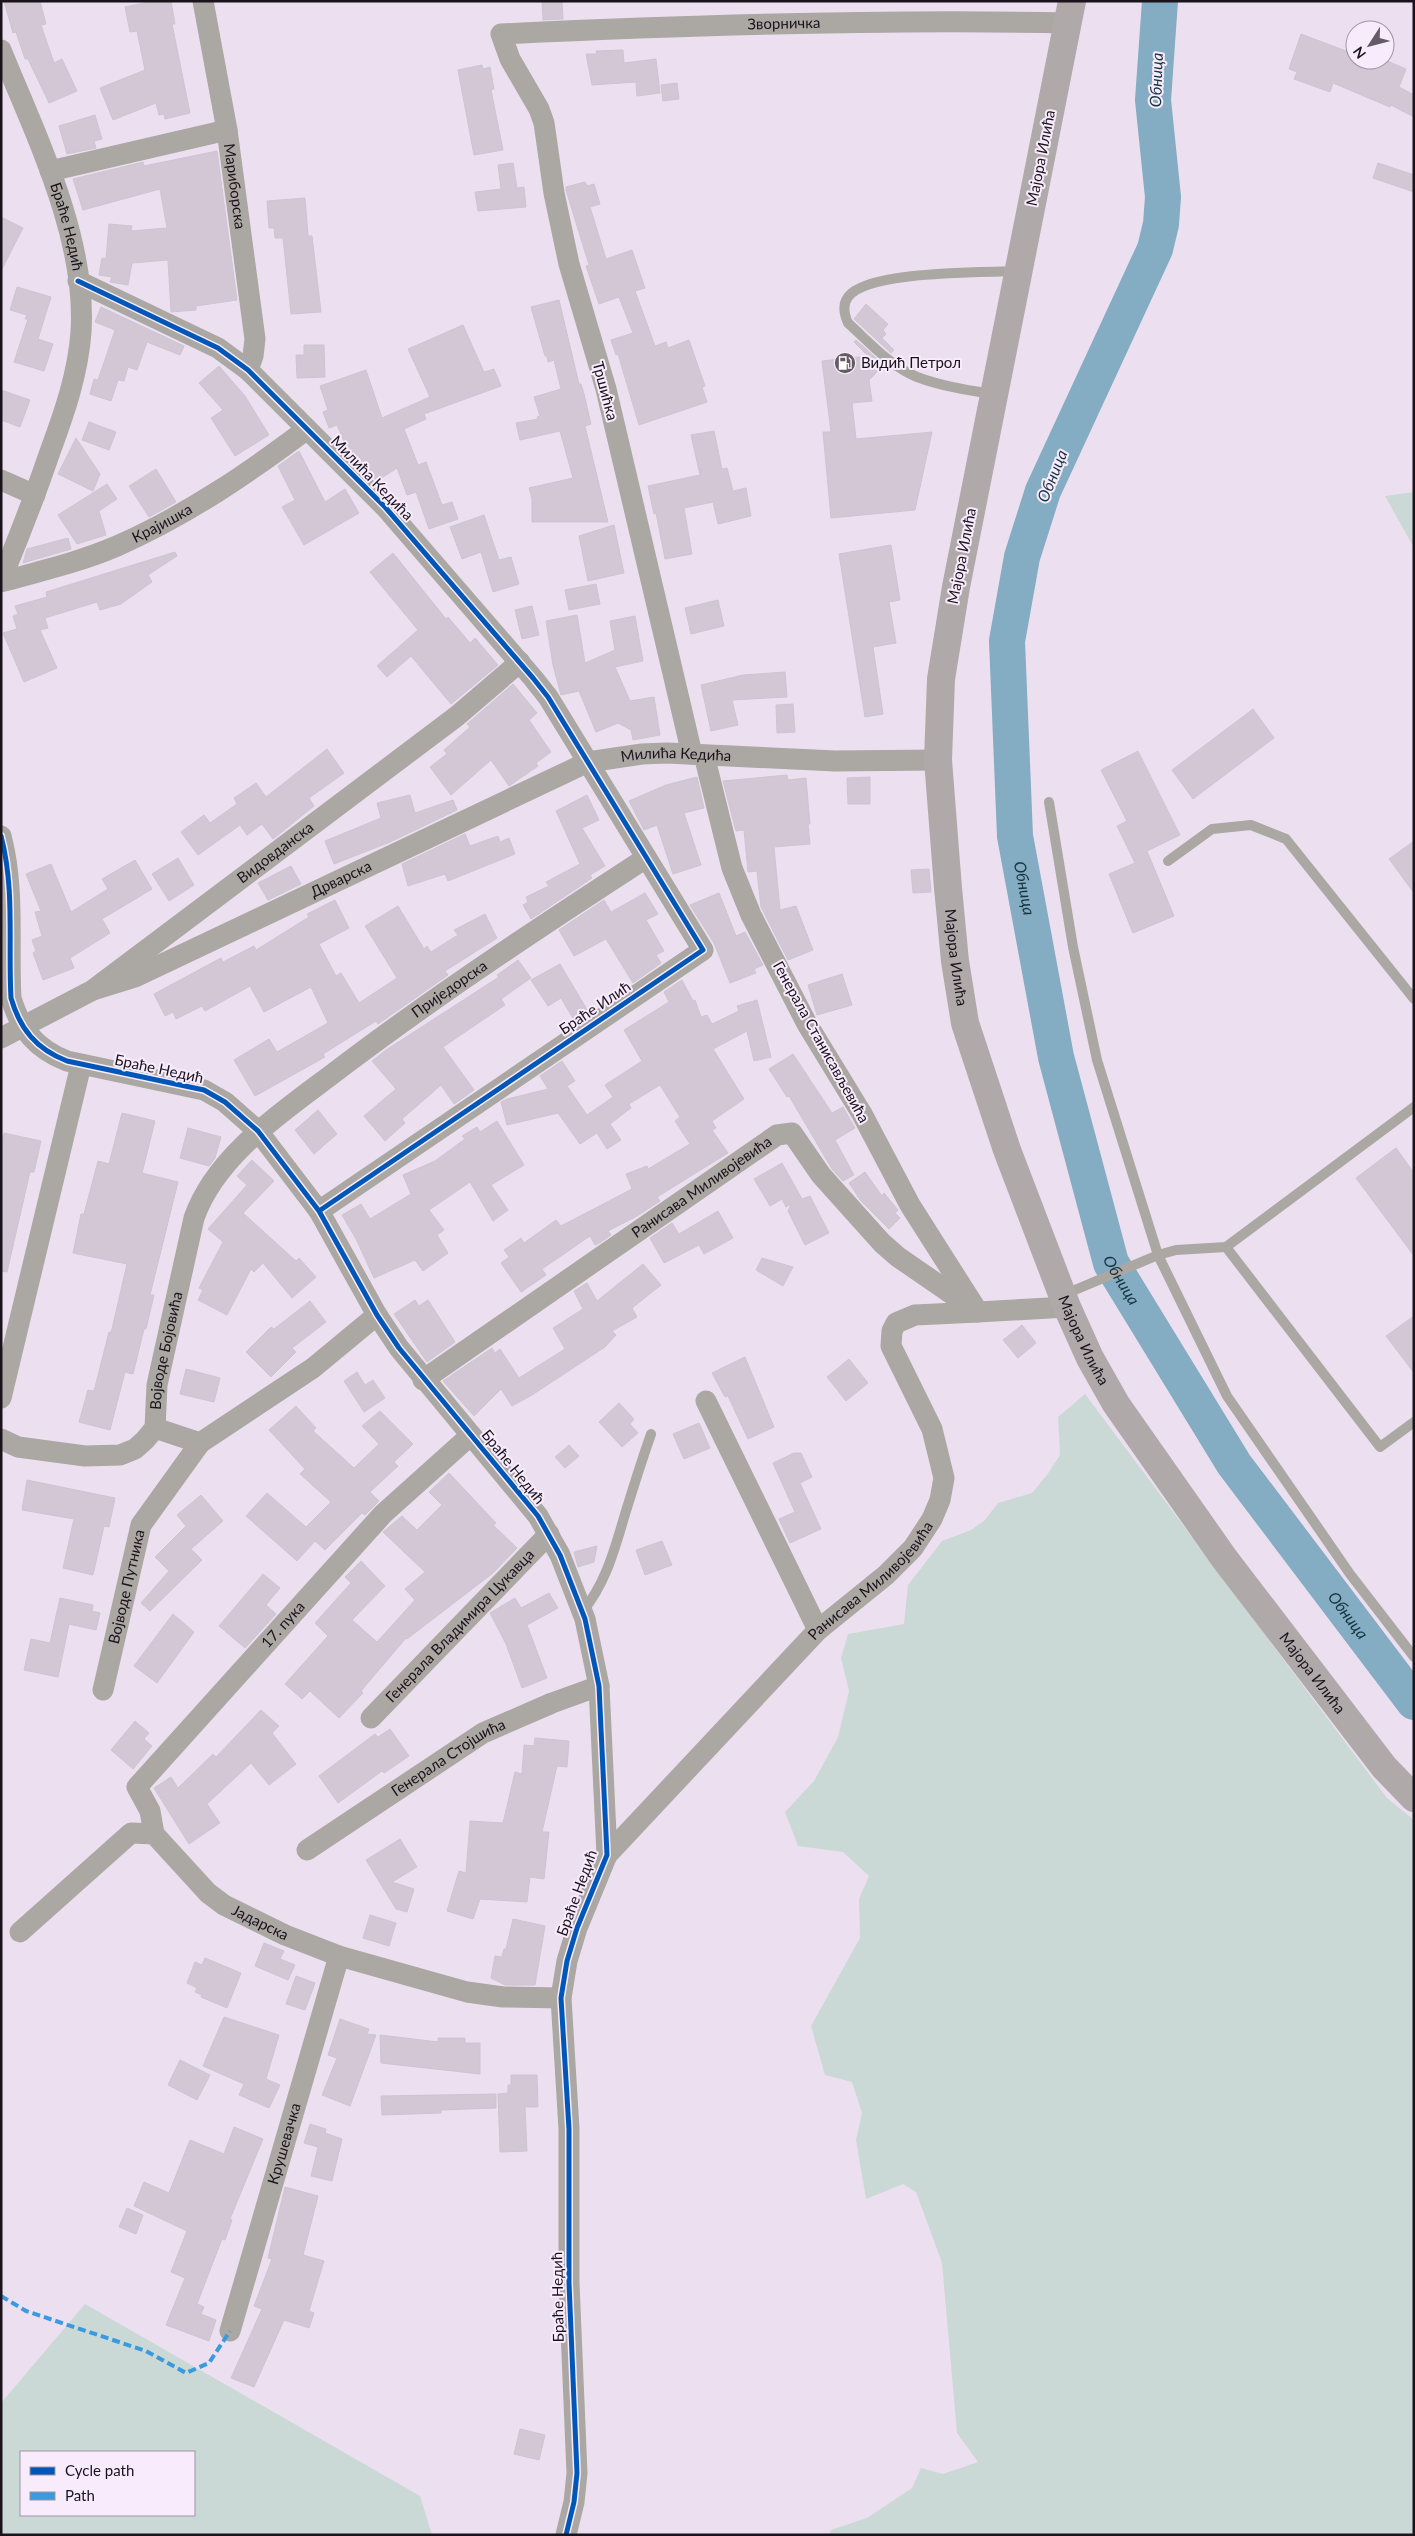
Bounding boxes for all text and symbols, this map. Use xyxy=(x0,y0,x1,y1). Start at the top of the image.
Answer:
street label: Зворничка xyxy=(747,13,821,33)
north arrow xyxy=(1345,20,1395,70)
text: N xyxy=(1349,44,1369,62)
water label: Обница xyxy=(1145,52,1166,108)
street label: Мајора Илића xyxy=(1022,108,1058,207)
street label: Мариборска xyxy=(221,142,250,230)
street label: Браће Недић xyxy=(47,180,88,272)
fuel station icon: Видић Петрол xyxy=(833,351,857,375)
place label: Видић Петрол xyxy=(861,353,961,371)
street label: Тршићка xyxy=(589,359,622,422)
street label: Милића Кедића xyxy=(328,431,418,523)
water label: Обница xyxy=(1033,447,1071,505)
street label: Крајишка xyxy=(129,499,195,546)
street label: Мајора Илића xyxy=(943,506,979,605)
street label: Милића Кедића xyxy=(619,743,732,765)
street label: Видовданска xyxy=(233,817,316,886)
street label: Дрварска xyxy=(307,856,374,901)
water label: Обница xyxy=(1011,859,1039,917)
street label: Мајора Илића xyxy=(942,908,972,1007)
street label: Приједорска xyxy=(408,956,490,1021)
street label: Генерала Станисављевића xyxy=(770,958,874,1125)
street label: Браће Илић xyxy=(555,977,634,1038)
street label: Браће Недић xyxy=(113,1050,205,1086)
street label: Ранисава Миливојевића xyxy=(628,1132,775,1241)
water label: Обница xyxy=(1100,1253,1144,1308)
street label: Војводе Бојовића xyxy=(146,1290,185,1410)
street label: Мајора Илића xyxy=(1055,1292,1113,1388)
street label: Браће Недић xyxy=(478,1426,549,1507)
street label: Ранисава Миливојевића xyxy=(804,1517,936,1643)
street label: Војводе Путника xyxy=(104,1528,148,1645)
street label: Генерала Владимира Цукавца xyxy=(381,1545,537,1706)
water label: Обница xyxy=(1325,1587,1373,1642)
street label: 17. пука xyxy=(257,1597,308,1651)
street label: Мајора Илића xyxy=(1276,1628,1350,1717)
street label: Генерала Стојшића xyxy=(387,1714,508,1800)
street label: Браће Недић xyxy=(552,1847,600,1938)
street label: Јадарска xyxy=(229,1900,292,1943)
street label: Крушевачка xyxy=(263,2101,304,2186)
street label: Браће Недић xyxy=(547,2252,567,2342)
legend xyxy=(20,2451,195,2516)
text: Cycle path xyxy=(65,2461,134,2479)
text: Path xyxy=(65,2486,95,2504)

